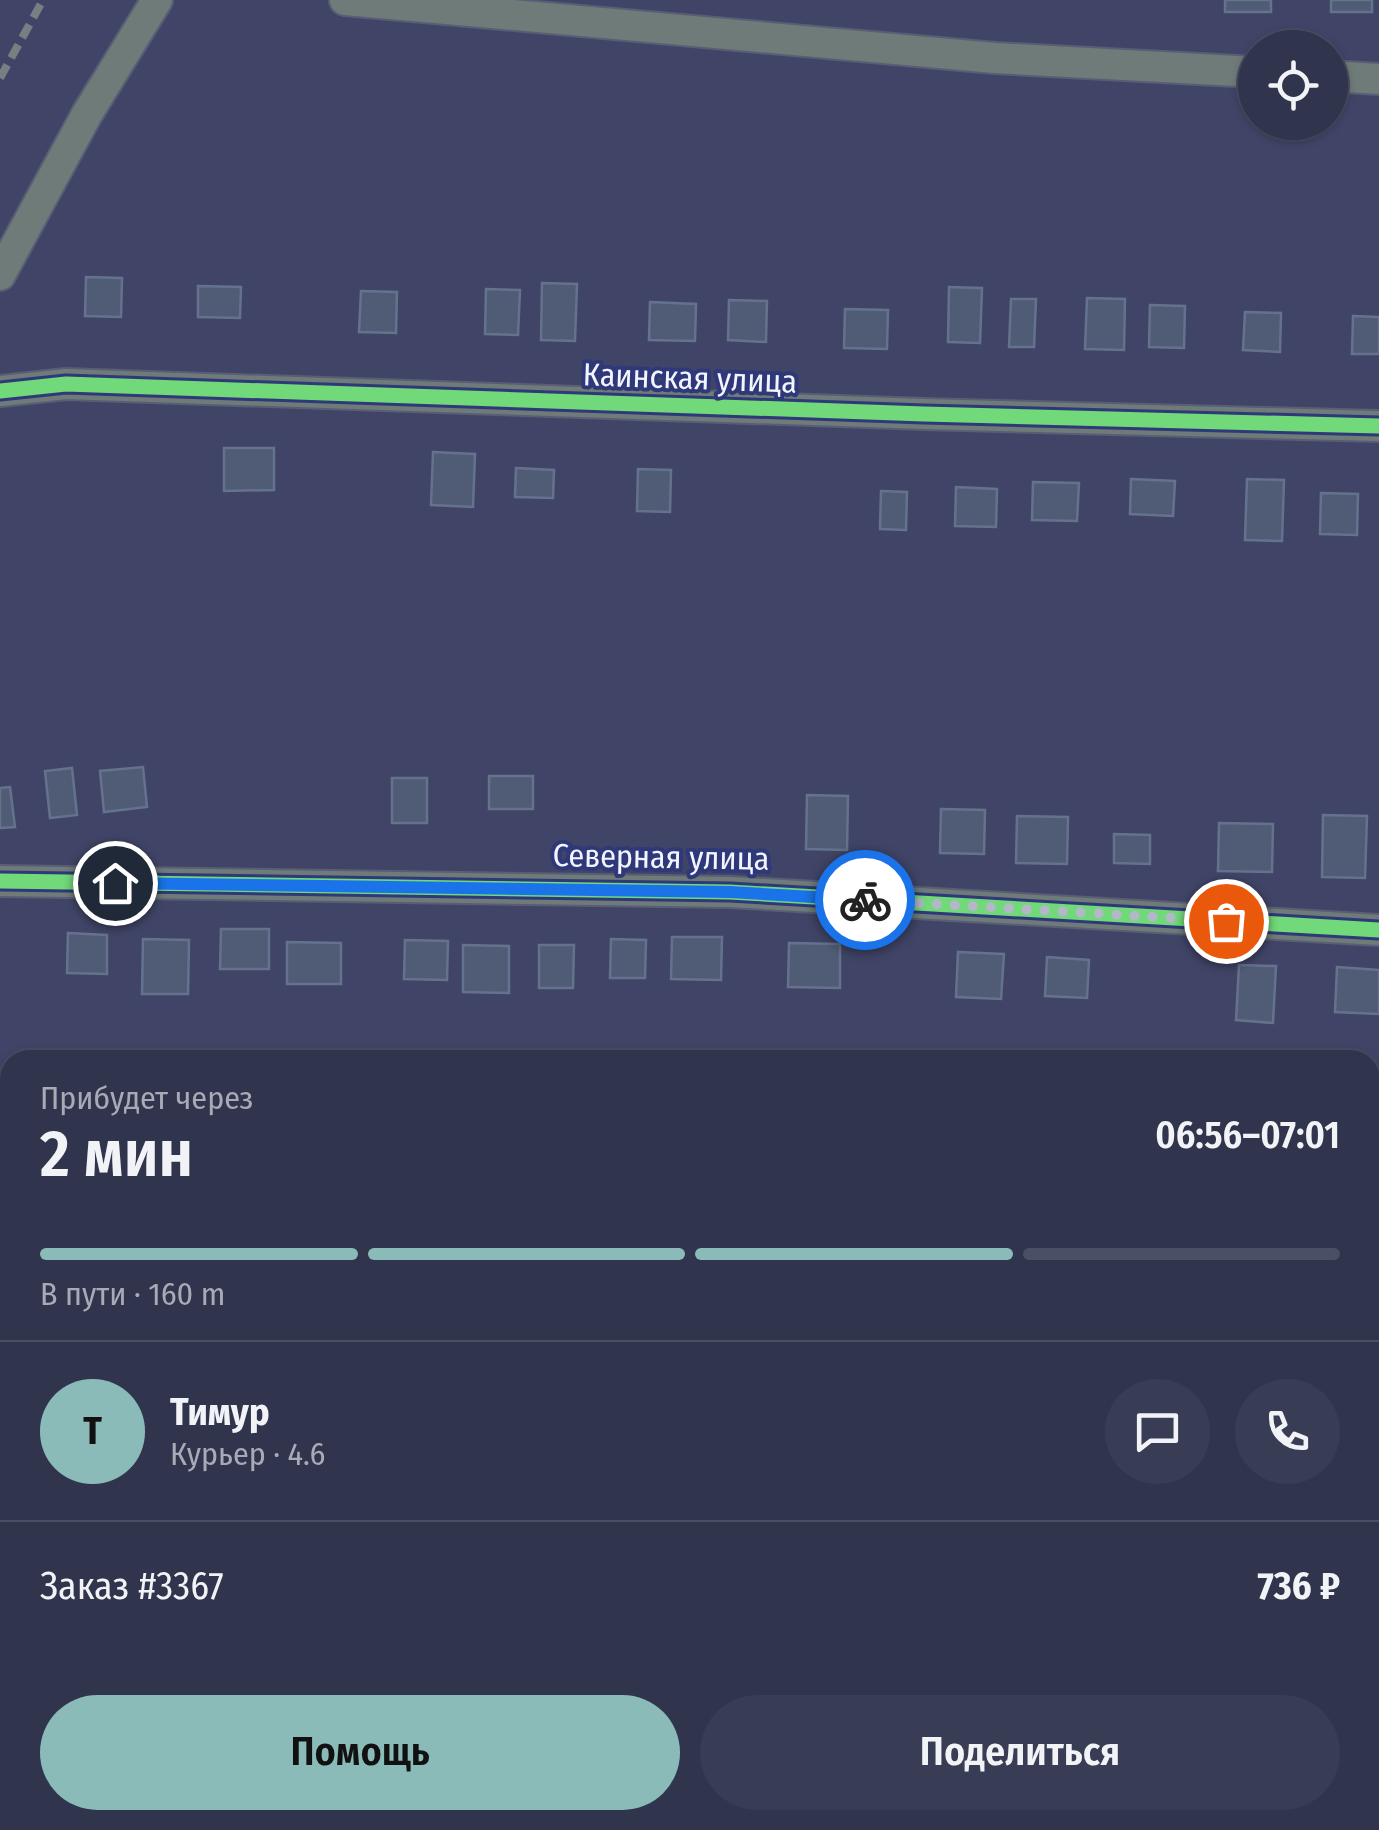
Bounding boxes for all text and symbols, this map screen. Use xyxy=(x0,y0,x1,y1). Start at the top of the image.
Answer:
map controls xyxy=(1238,30,1348,140)
button: locate xyxy=(1238,30,1348,140)
street label: Каинская улица xyxy=(582,355,798,401)
street label: Северная улица xyxy=(552,836,770,878)
pin xyxy=(73,841,158,926)
courier xyxy=(815,850,915,950)
icon: home xyxy=(88,856,143,911)
icon: bike xyxy=(838,873,893,928)
pin xyxy=(1184,879,1269,964)
icon: bag xyxy=(1199,894,1254,949)
text: Прибудет через xyxy=(40,1079,253,1117)
text: 06:56–07:01 xyxy=(1155,1112,1340,1158)
text: 2 мин xyxy=(40,1115,193,1193)
text: В пути · 160 m xyxy=(40,1275,225,1313)
button: chat xyxy=(1105,1379,1210,1484)
button: phone xyxy=(1235,1379,1340,1484)
text: Тимур xyxy=(170,1389,270,1435)
text: Т xyxy=(83,1408,102,1454)
text: Курьер · 4.6 xyxy=(170,1435,325,1473)
text: Заказ #3367 xyxy=(40,1563,224,1609)
text: 736 ₽ xyxy=(1258,1563,1340,1609)
button: Помощь xyxy=(40,1695,680,1810)
button: Поделиться xyxy=(700,1695,1340,1810)

